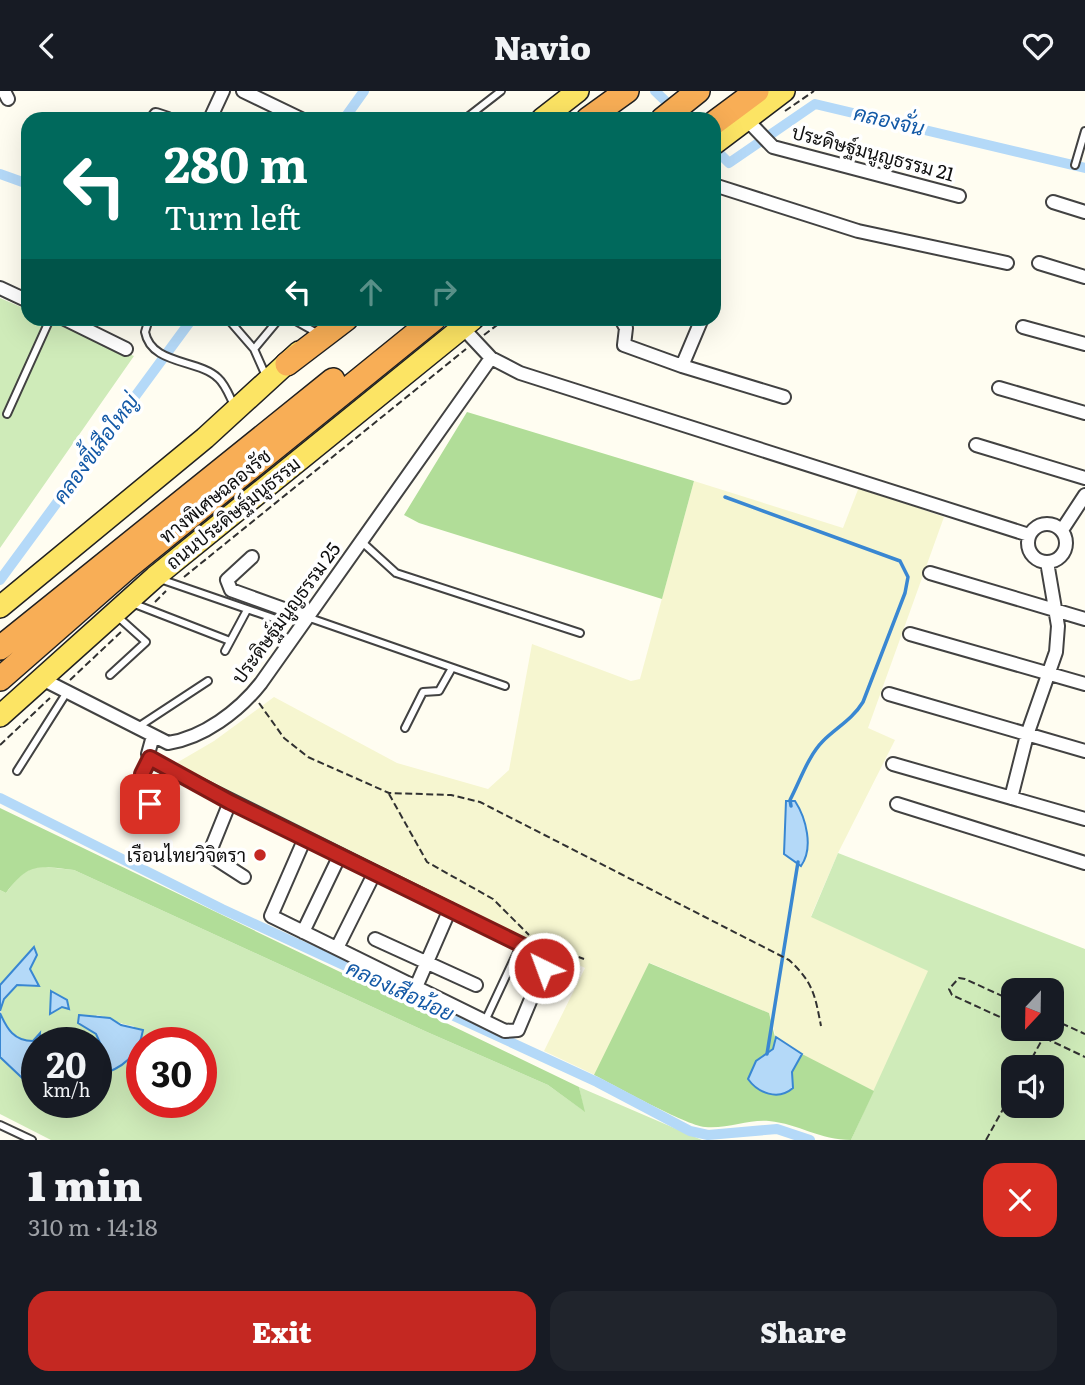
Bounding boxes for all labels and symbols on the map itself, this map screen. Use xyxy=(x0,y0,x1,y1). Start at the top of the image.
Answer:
water label: คลองจั่น xyxy=(851,94,929,142)
street label: ประดิษฐ์มนูญธรรม 21 xyxy=(789,117,958,188)
water label: คลองขี้เสือใหญ่ xyxy=(42,384,145,509)
street label: ทางพิเศษฉลองรัช xyxy=(153,441,276,549)
street label: ถนนประดิษฐ์มนูธรรม xyxy=(159,449,306,576)
street label: ประดิษฐ์มนูญธรรม 25 xyxy=(224,535,347,690)
pin xyxy=(120,774,180,834)
place label: เรือนไทยวิจิตรา xyxy=(127,840,246,868)
marker: เรือนไทยวิจิตรา xyxy=(252,847,268,863)
position arrow xyxy=(507,931,581,1005)
water label: คลองเสือน้อย xyxy=(342,950,460,1027)
north arrow xyxy=(1001,978,1064,1041)
speed limit sign: 30 xyxy=(126,1027,217,1118)

